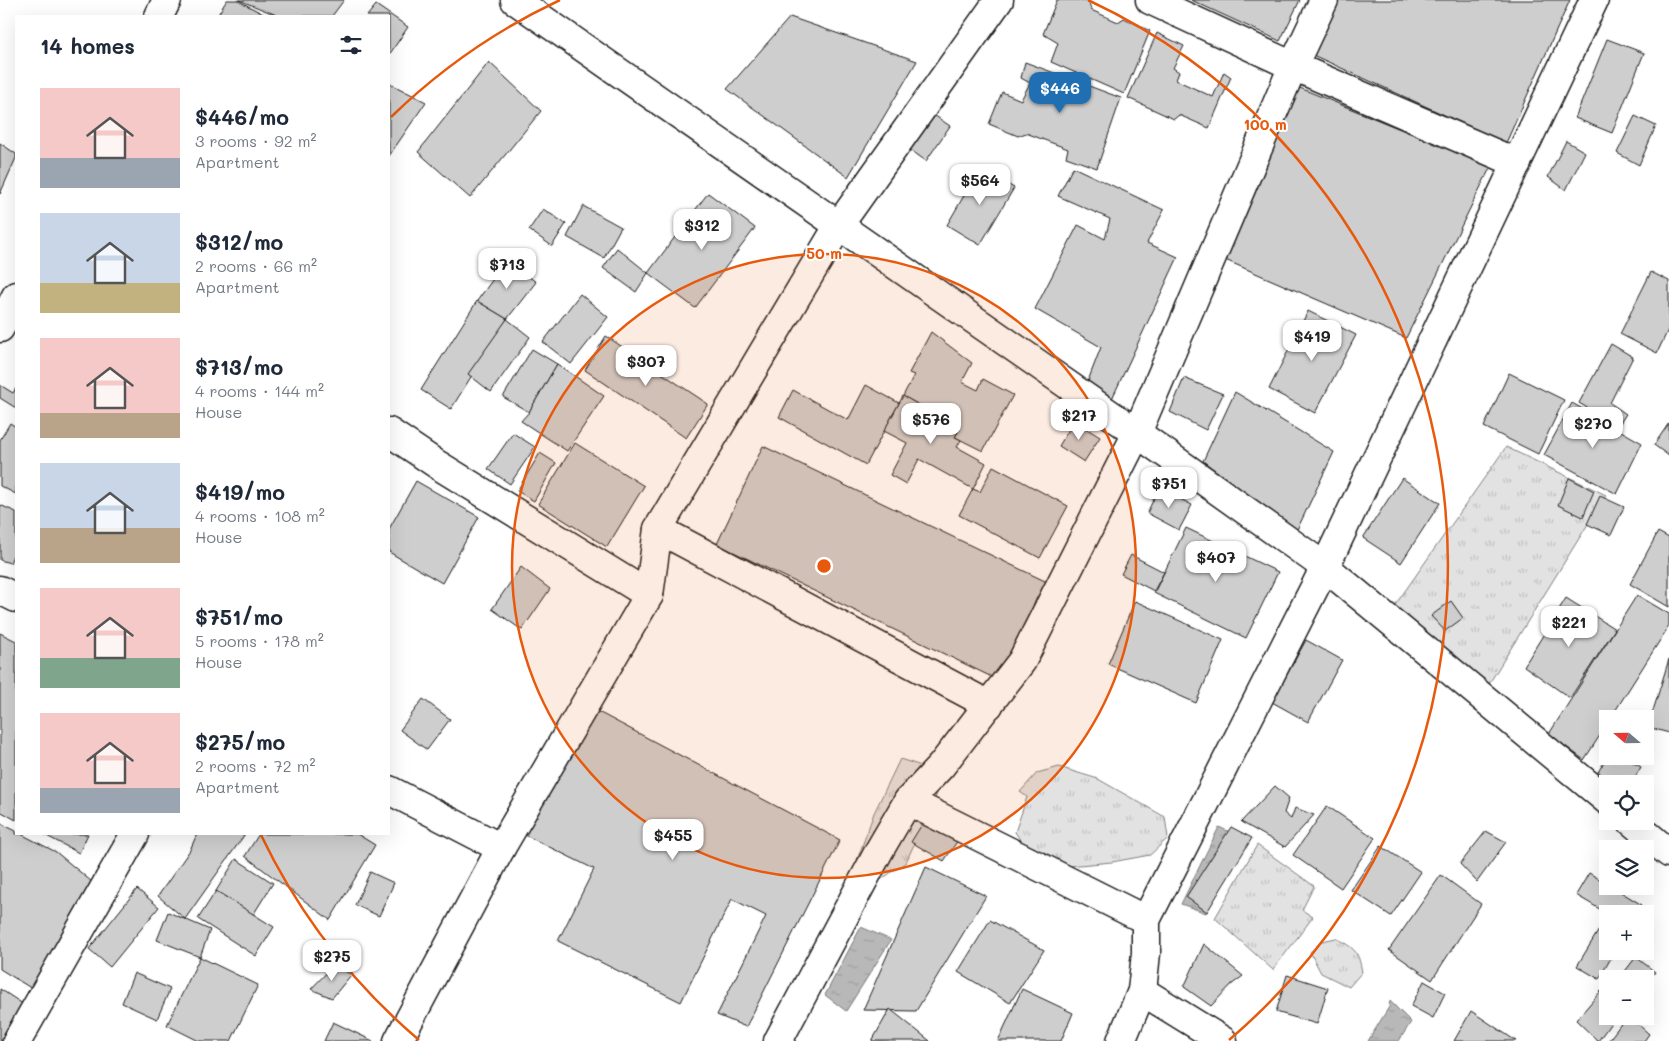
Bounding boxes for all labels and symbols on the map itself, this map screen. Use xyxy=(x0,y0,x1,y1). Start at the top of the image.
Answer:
pin: $446 xyxy=(1030,72,1090,114)
text: 100 m xyxy=(1243,114,1287,134)
pin: $564 xyxy=(950,164,1010,206)
pin: $312 xyxy=(672,208,732,251)
text: 50 m xyxy=(806,243,842,263)
pin: $713 xyxy=(477,248,537,290)
pin: $419 xyxy=(1282,320,1342,362)
pin: $307 xyxy=(616,344,676,387)
pin: $217 xyxy=(1049,398,1109,441)
pin: $576 xyxy=(901,402,961,445)
pin: $270 xyxy=(1563,406,1623,449)
pin: $751 xyxy=(1139,466,1199,509)
pin: $407 xyxy=(1186,540,1246,583)
centre of rings xyxy=(815,557,833,575)
pin: $221 xyxy=(1539,606,1599,648)
north arrow xyxy=(1599,710,1654,765)
pin: $455 xyxy=(643,818,703,861)
pin: $275 xyxy=(302,940,362,982)

